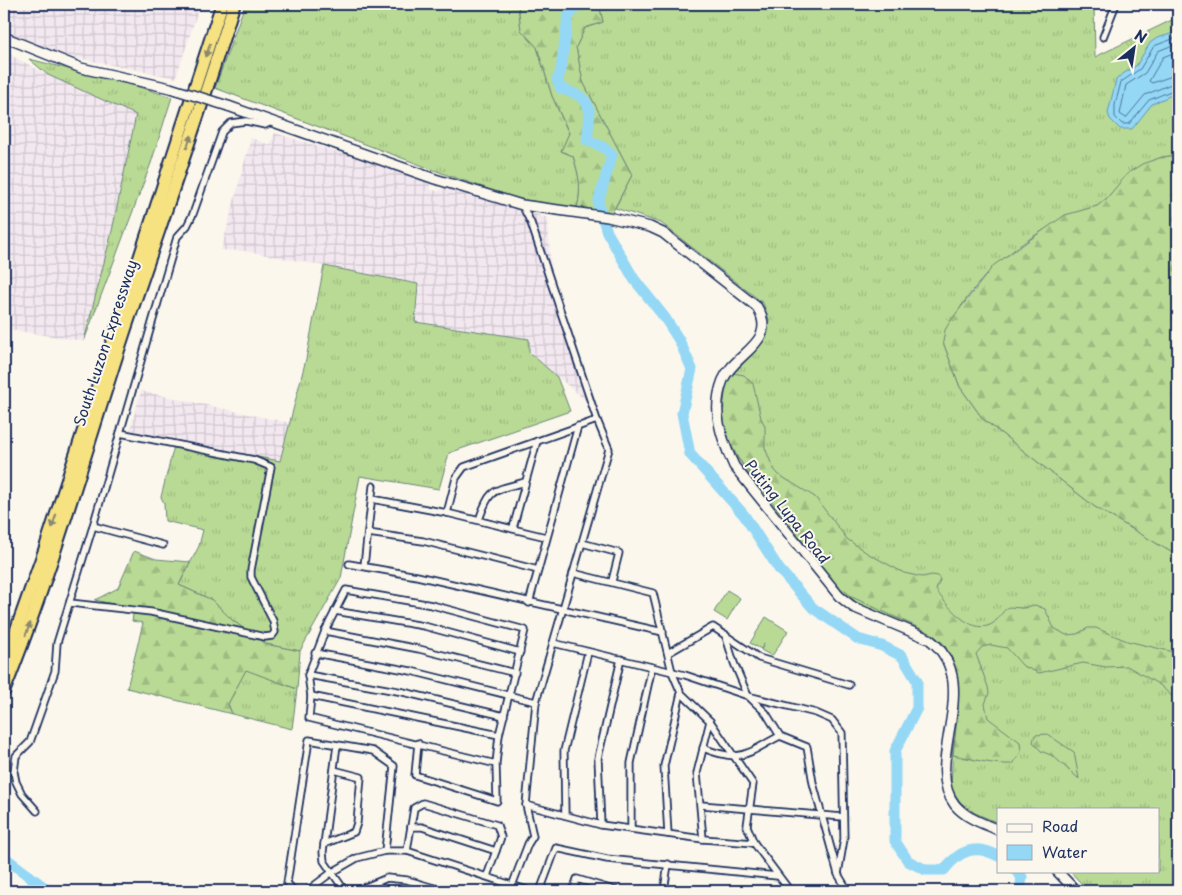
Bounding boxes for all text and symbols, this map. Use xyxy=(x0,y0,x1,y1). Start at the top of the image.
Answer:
north arrow xyxy=(1110,22,1160,72)
text: N xyxy=(1131,24,1151,48)
one-way arrow xyxy=(203,43,211,58)
one-way arrow xyxy=(186,135,193,150)
street label: South Luzon Expressway xyxy=(67,256,142,429)
street label: Puting Lupa Road xyxy=(740,454,836,568)
one-way arrow xyxy=(50,513,58,528)
one-way arrow xyxy=(24,622,32,636)
legend xyxy=(997,808,1160,872)
text: Road xyxy=(1042,814,1078,837)
text: Water xyxy=(1042,840,1087,863)

